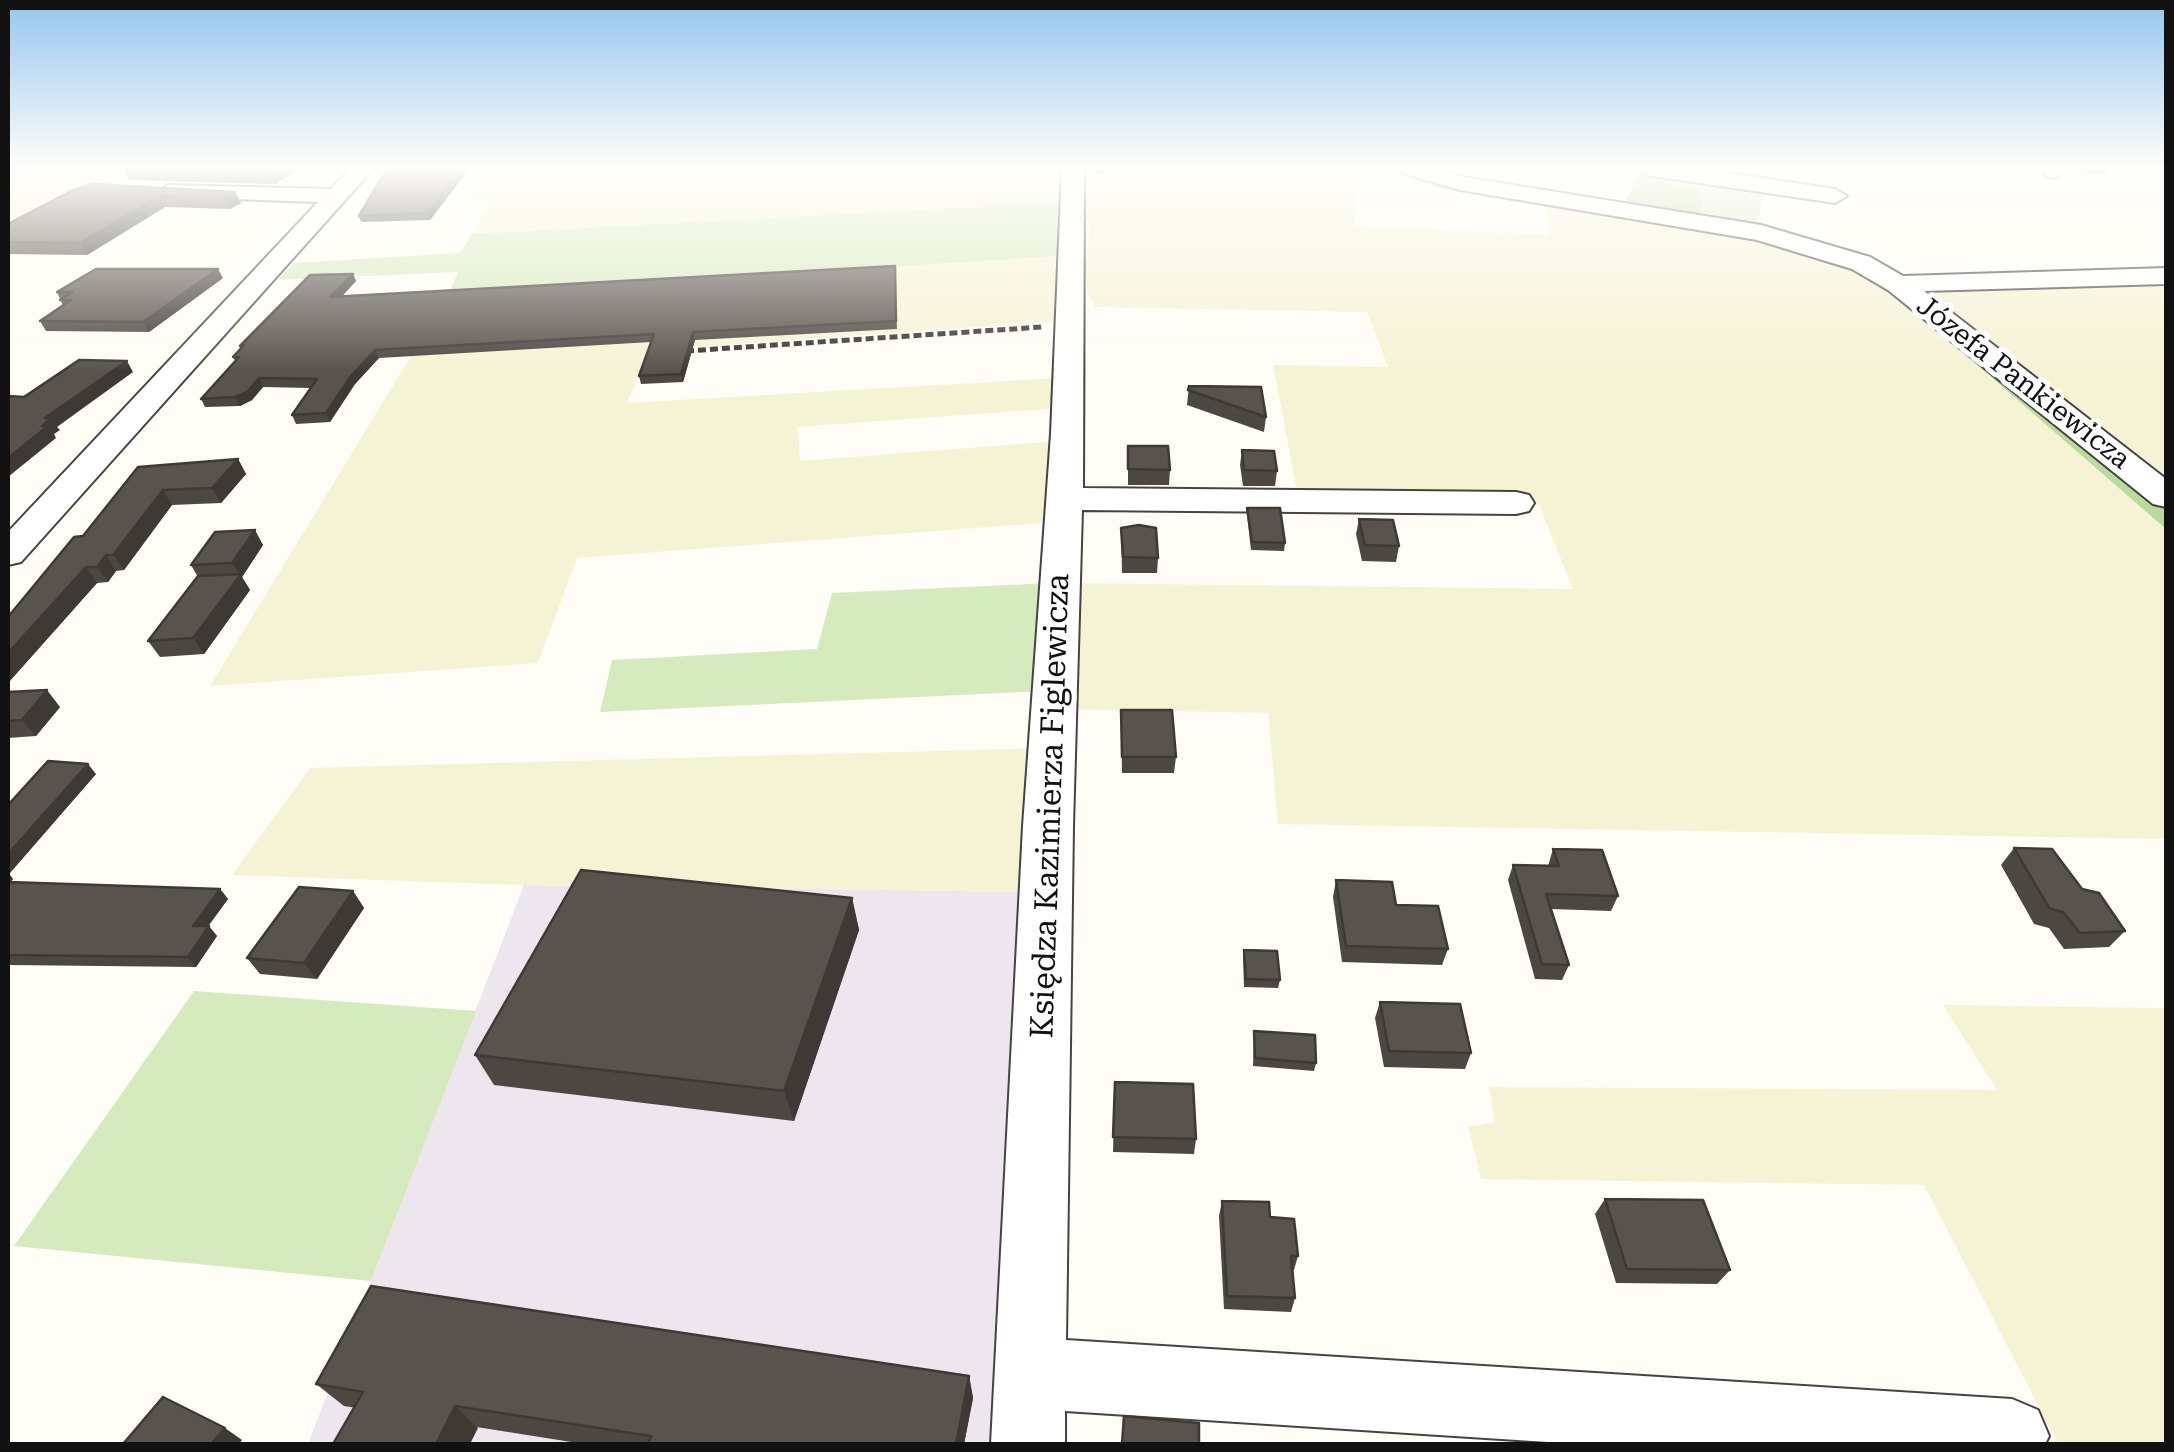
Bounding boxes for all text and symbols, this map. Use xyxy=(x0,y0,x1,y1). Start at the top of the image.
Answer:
street label: Józefa Pankiewicza xyxy=(1910,289,2136,477)
street label: Księdza Kazimierza Figlewicza xyxy=(1024,573,1078,1039)

